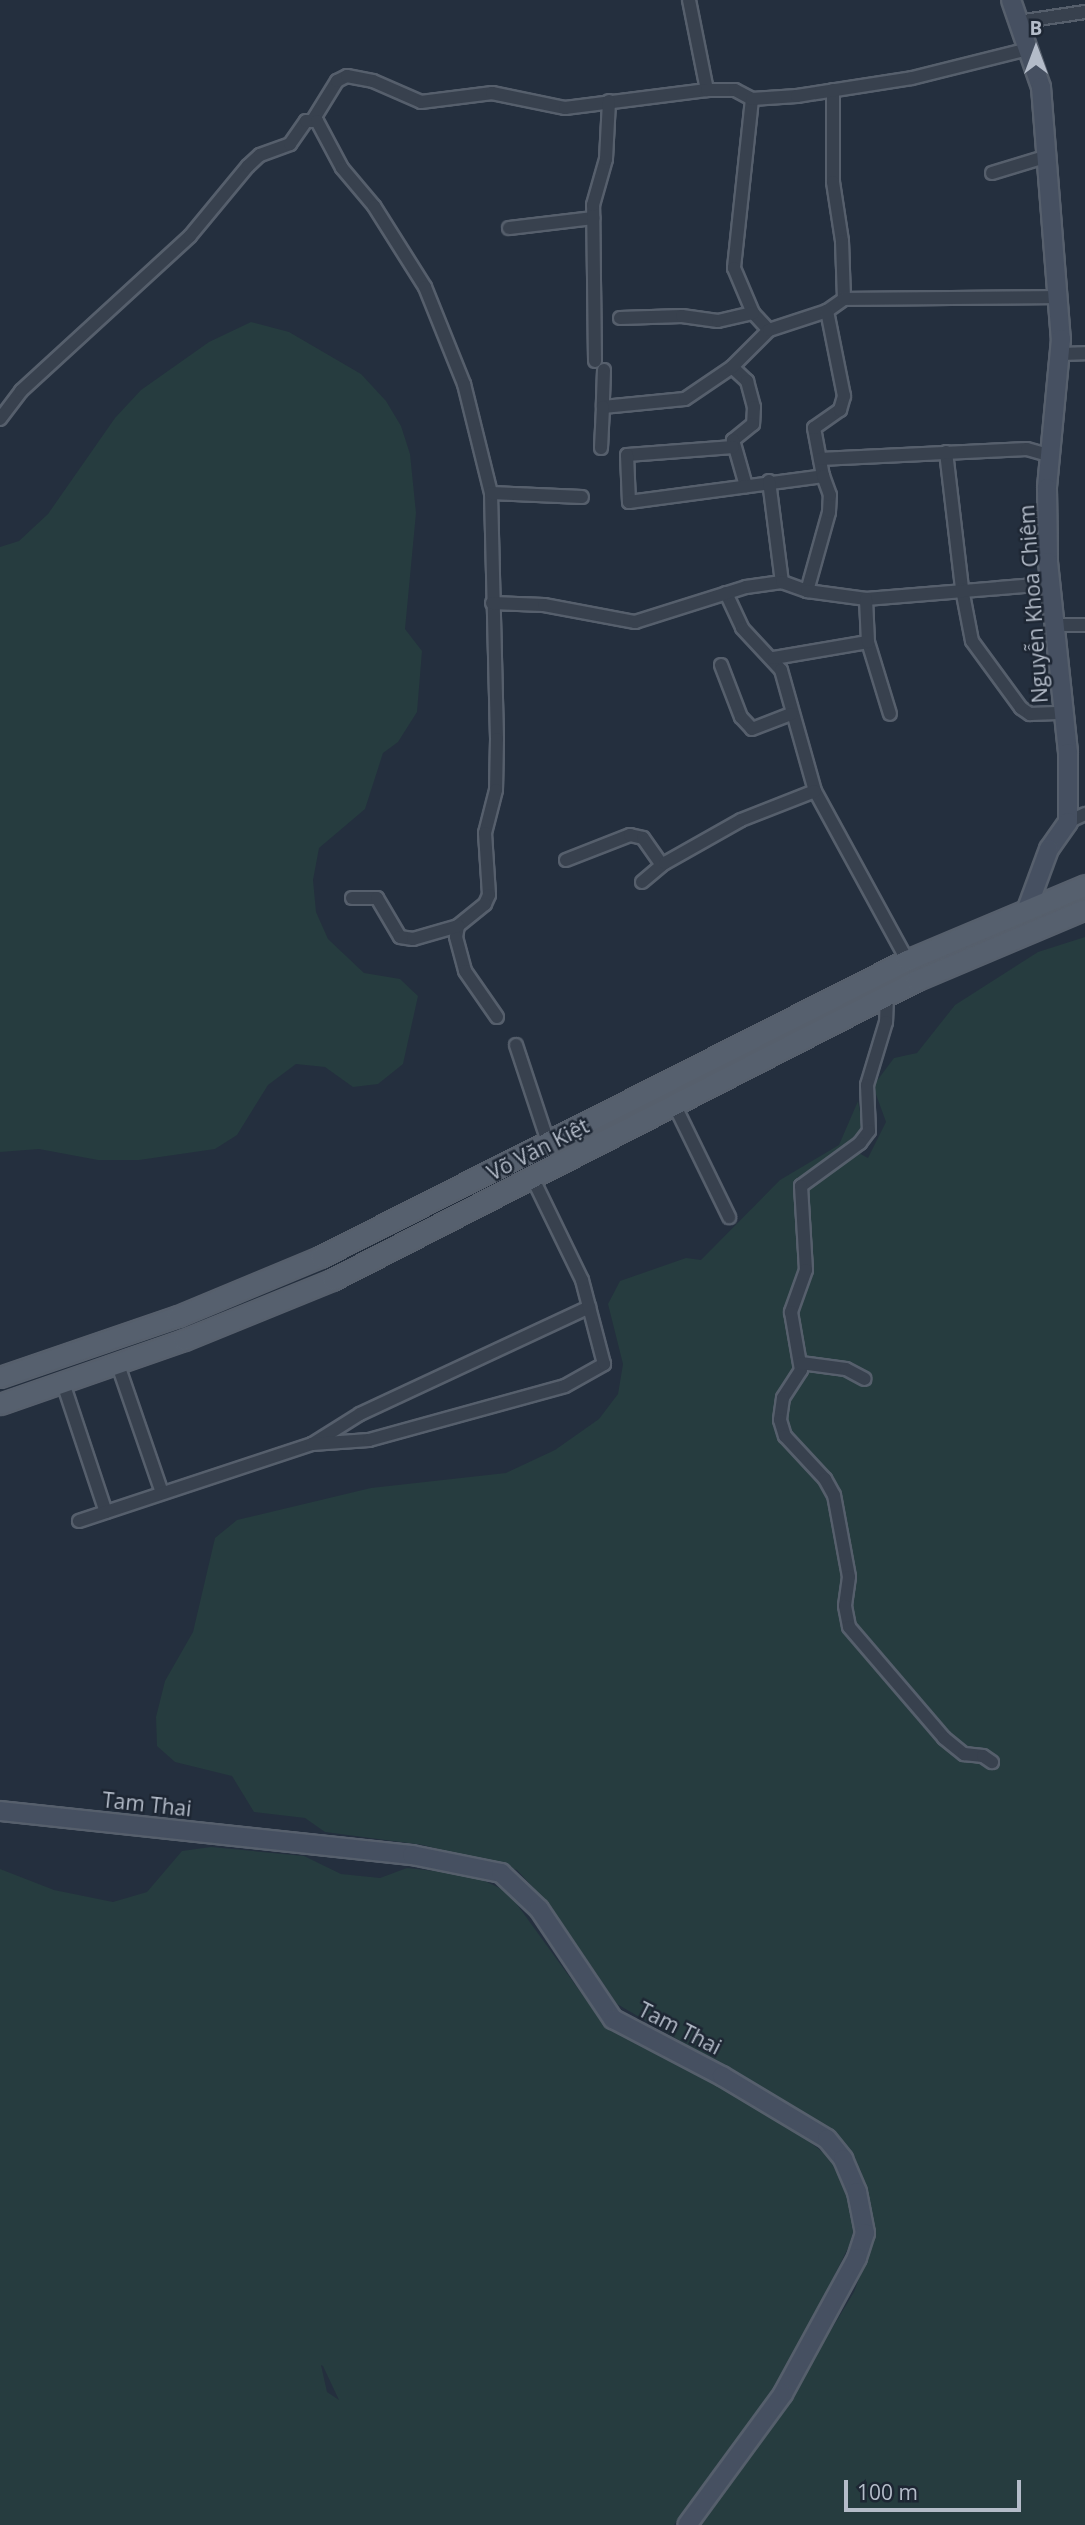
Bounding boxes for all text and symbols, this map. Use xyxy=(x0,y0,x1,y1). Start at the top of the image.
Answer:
north arrow xyxy=(1001,14,1071,84)
text: B xyxy=(1030,15,1042,41)
street label: Nguyễn Khoa Chiêm xyxy=(1013,504,1053,704)
street label: Võ Văn Kiệt xyxy=(483,1113,593,1185)
street label: Tam Thai xyxy=(101,1787,193,1821)
street label: Tam Thai xyxy=(634,1996,726,2060)
scale bar xyxy=(847,2466,1024,2510)
text: 100 m xyxy=(857,2478,918,2506)

